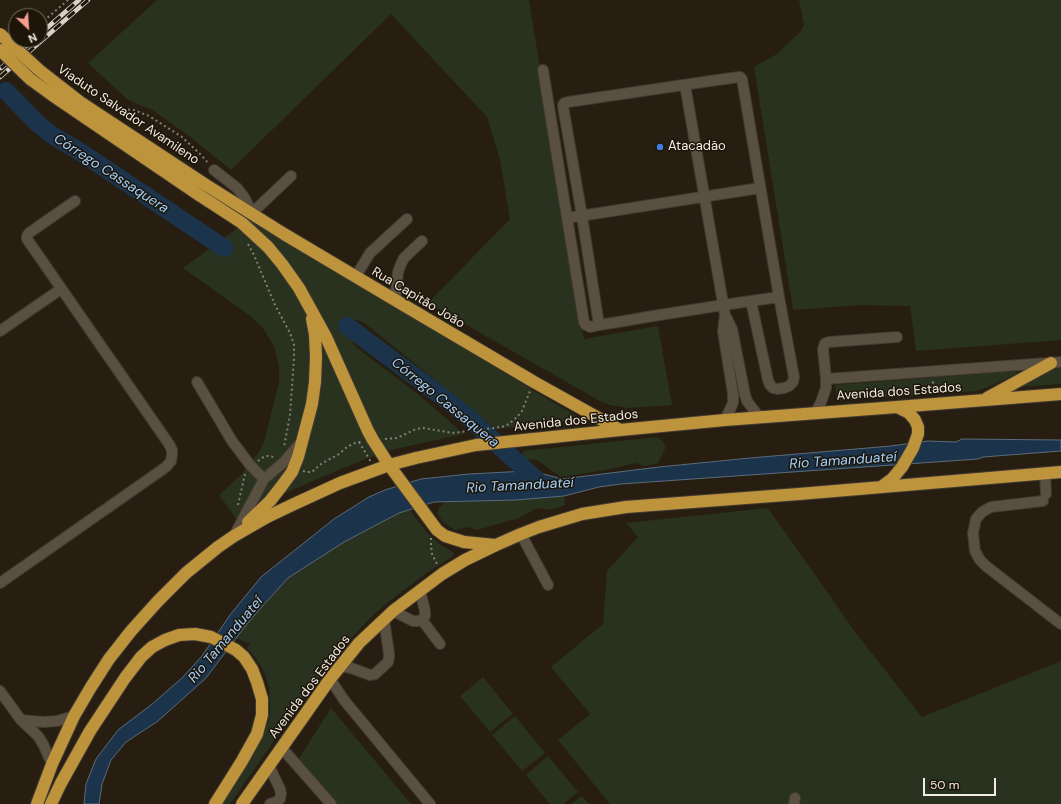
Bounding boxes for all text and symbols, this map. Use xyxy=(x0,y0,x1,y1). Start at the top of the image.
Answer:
north arrow xyxy=(8,8,48,48)
text: N xyxy=(26,30,39,46)
street label: Viaduto Salvador Avamileno xyxy=(54,62,202,168)
water label: Córrego Cassaquera xyxy=(50,131,172,217)
place label: Atacadão xyxy=(668,139,726,155)
marker: Atacadão xyxy=(655,142,665,152)
street label: Rua Capitão João xyxy=(369,264,467,332)
water label: Córrego Cassaquera xyxy=(388,354,502,452)
street label: Avenida dos Estados xyxy=(836,380,962,404)
street label: Avenida dos Estados xyxy=(513,407,639,435)
water label: Rio Tamanduateí xyxy=(789,449,897,473)
water label: Rio Tamanduateí xyxy=(466,475,574,497)
water label: Rio Tamanduateí xyxy=(185,593,267,687)
street label: Avenida dos Estados xyxy=(266,632,354,742)
scale bar xyxy=(925,770,998,796)
text: 50 m xyxy=(930,777,959,793)

